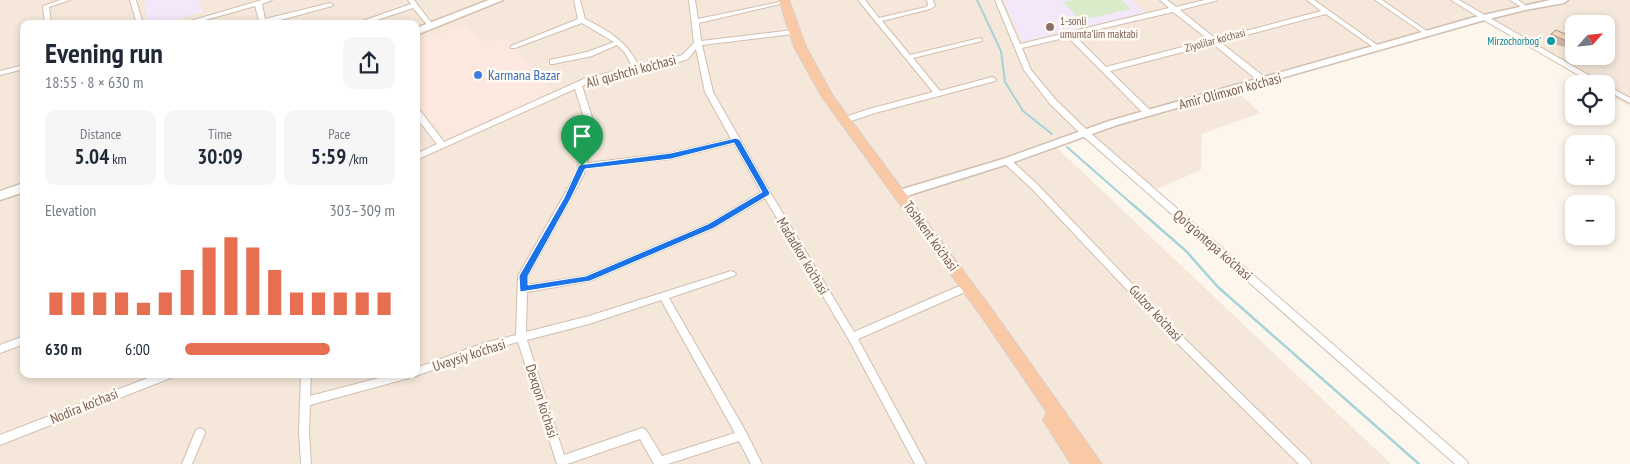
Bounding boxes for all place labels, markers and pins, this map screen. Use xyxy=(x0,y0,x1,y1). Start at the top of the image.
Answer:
place label: 1-sonli umumta'lim maktabi xyxy=(1060,14,1138,41)
marker: 1-sonli umumta'lim maktabi xyxy=(1044,21,1056,33)
place label: Mirzochorbog' xyxy=(1487,34,1541,48)
marker: Mirzochorbog' xyxy=(1545,35,1557,47)
place label: Karmana Bazar xyxy=(488,66,560,84)
marker: Karmana Bazar xyxy=(472,69,484,81)
pin xyxy=(561,115,603,166)

